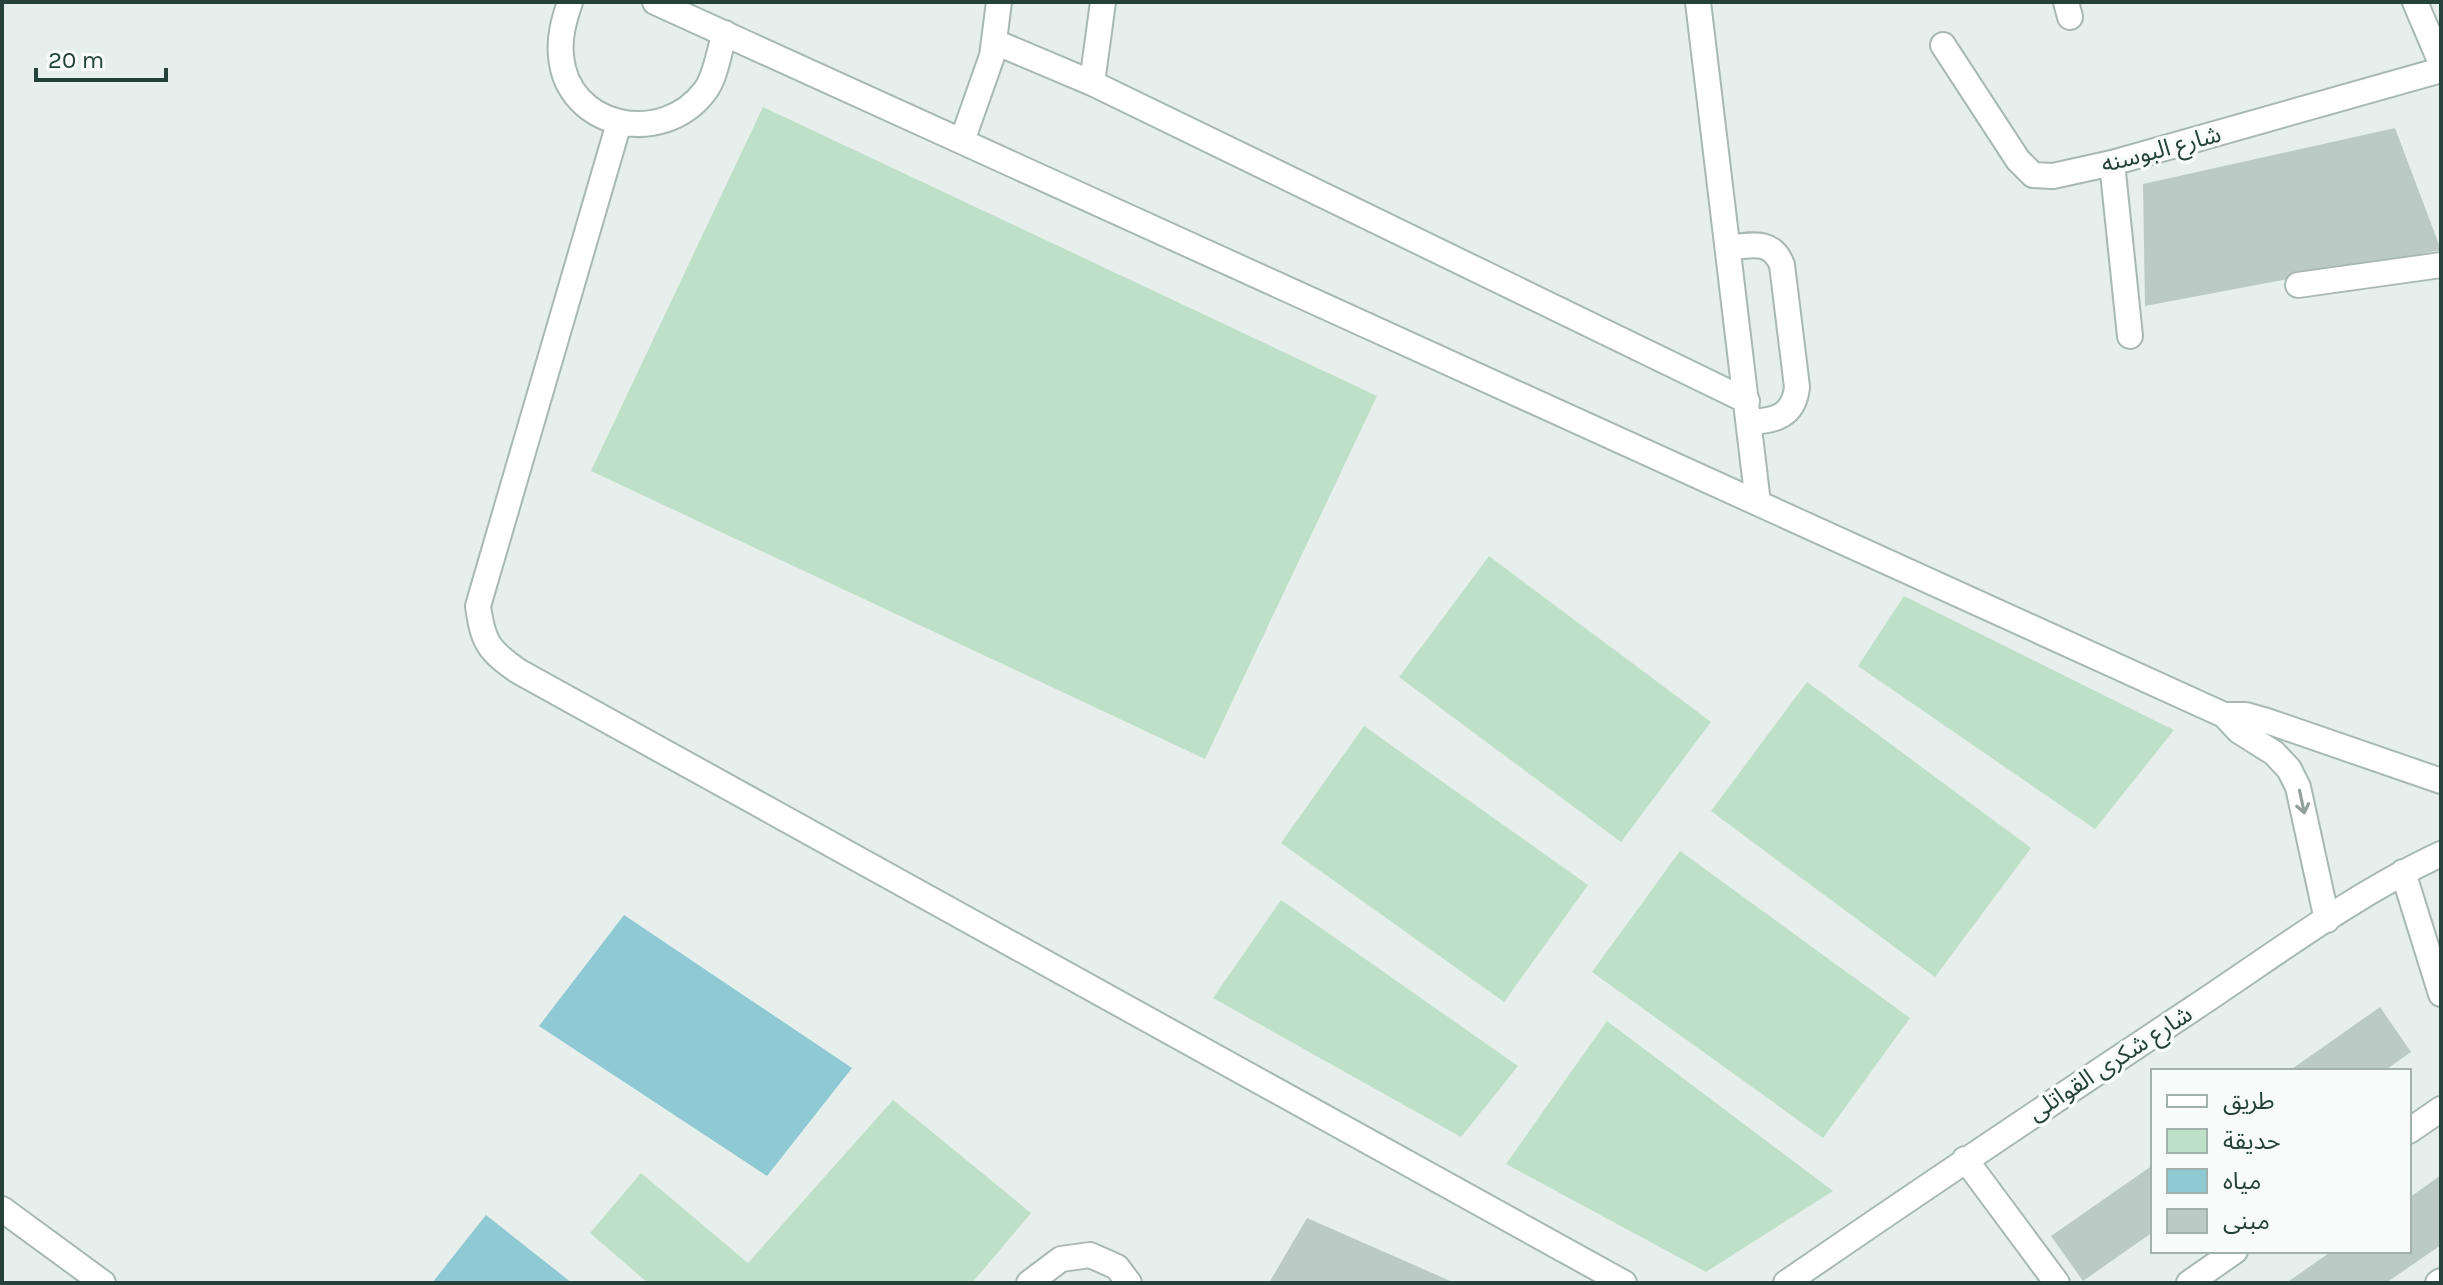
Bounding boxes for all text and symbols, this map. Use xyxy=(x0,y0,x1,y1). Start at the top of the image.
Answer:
scale bar xyxy=(36,32,166,82)
text: 20 m xyxy=(48,46,104,74)
street label: شارع البوسنه xyxy=(2098,120,2225,181)
one-way arrow xyxy=(2295,789,2310,814)
street label: شارع شكرى القواتلى xyxy=(2023,1000,2199,1129)
legend xyxy=(2151,1069,2411,1253)
text: طريق xyxy=(2223,1087,2275,1116)
text: حديقة xyxy=(2223,1127,2281,1155)
text: مياه xyxy=(2223,1167,2261,1195)
text: مبنى xyxy=(2223,1207,2270,1235)

